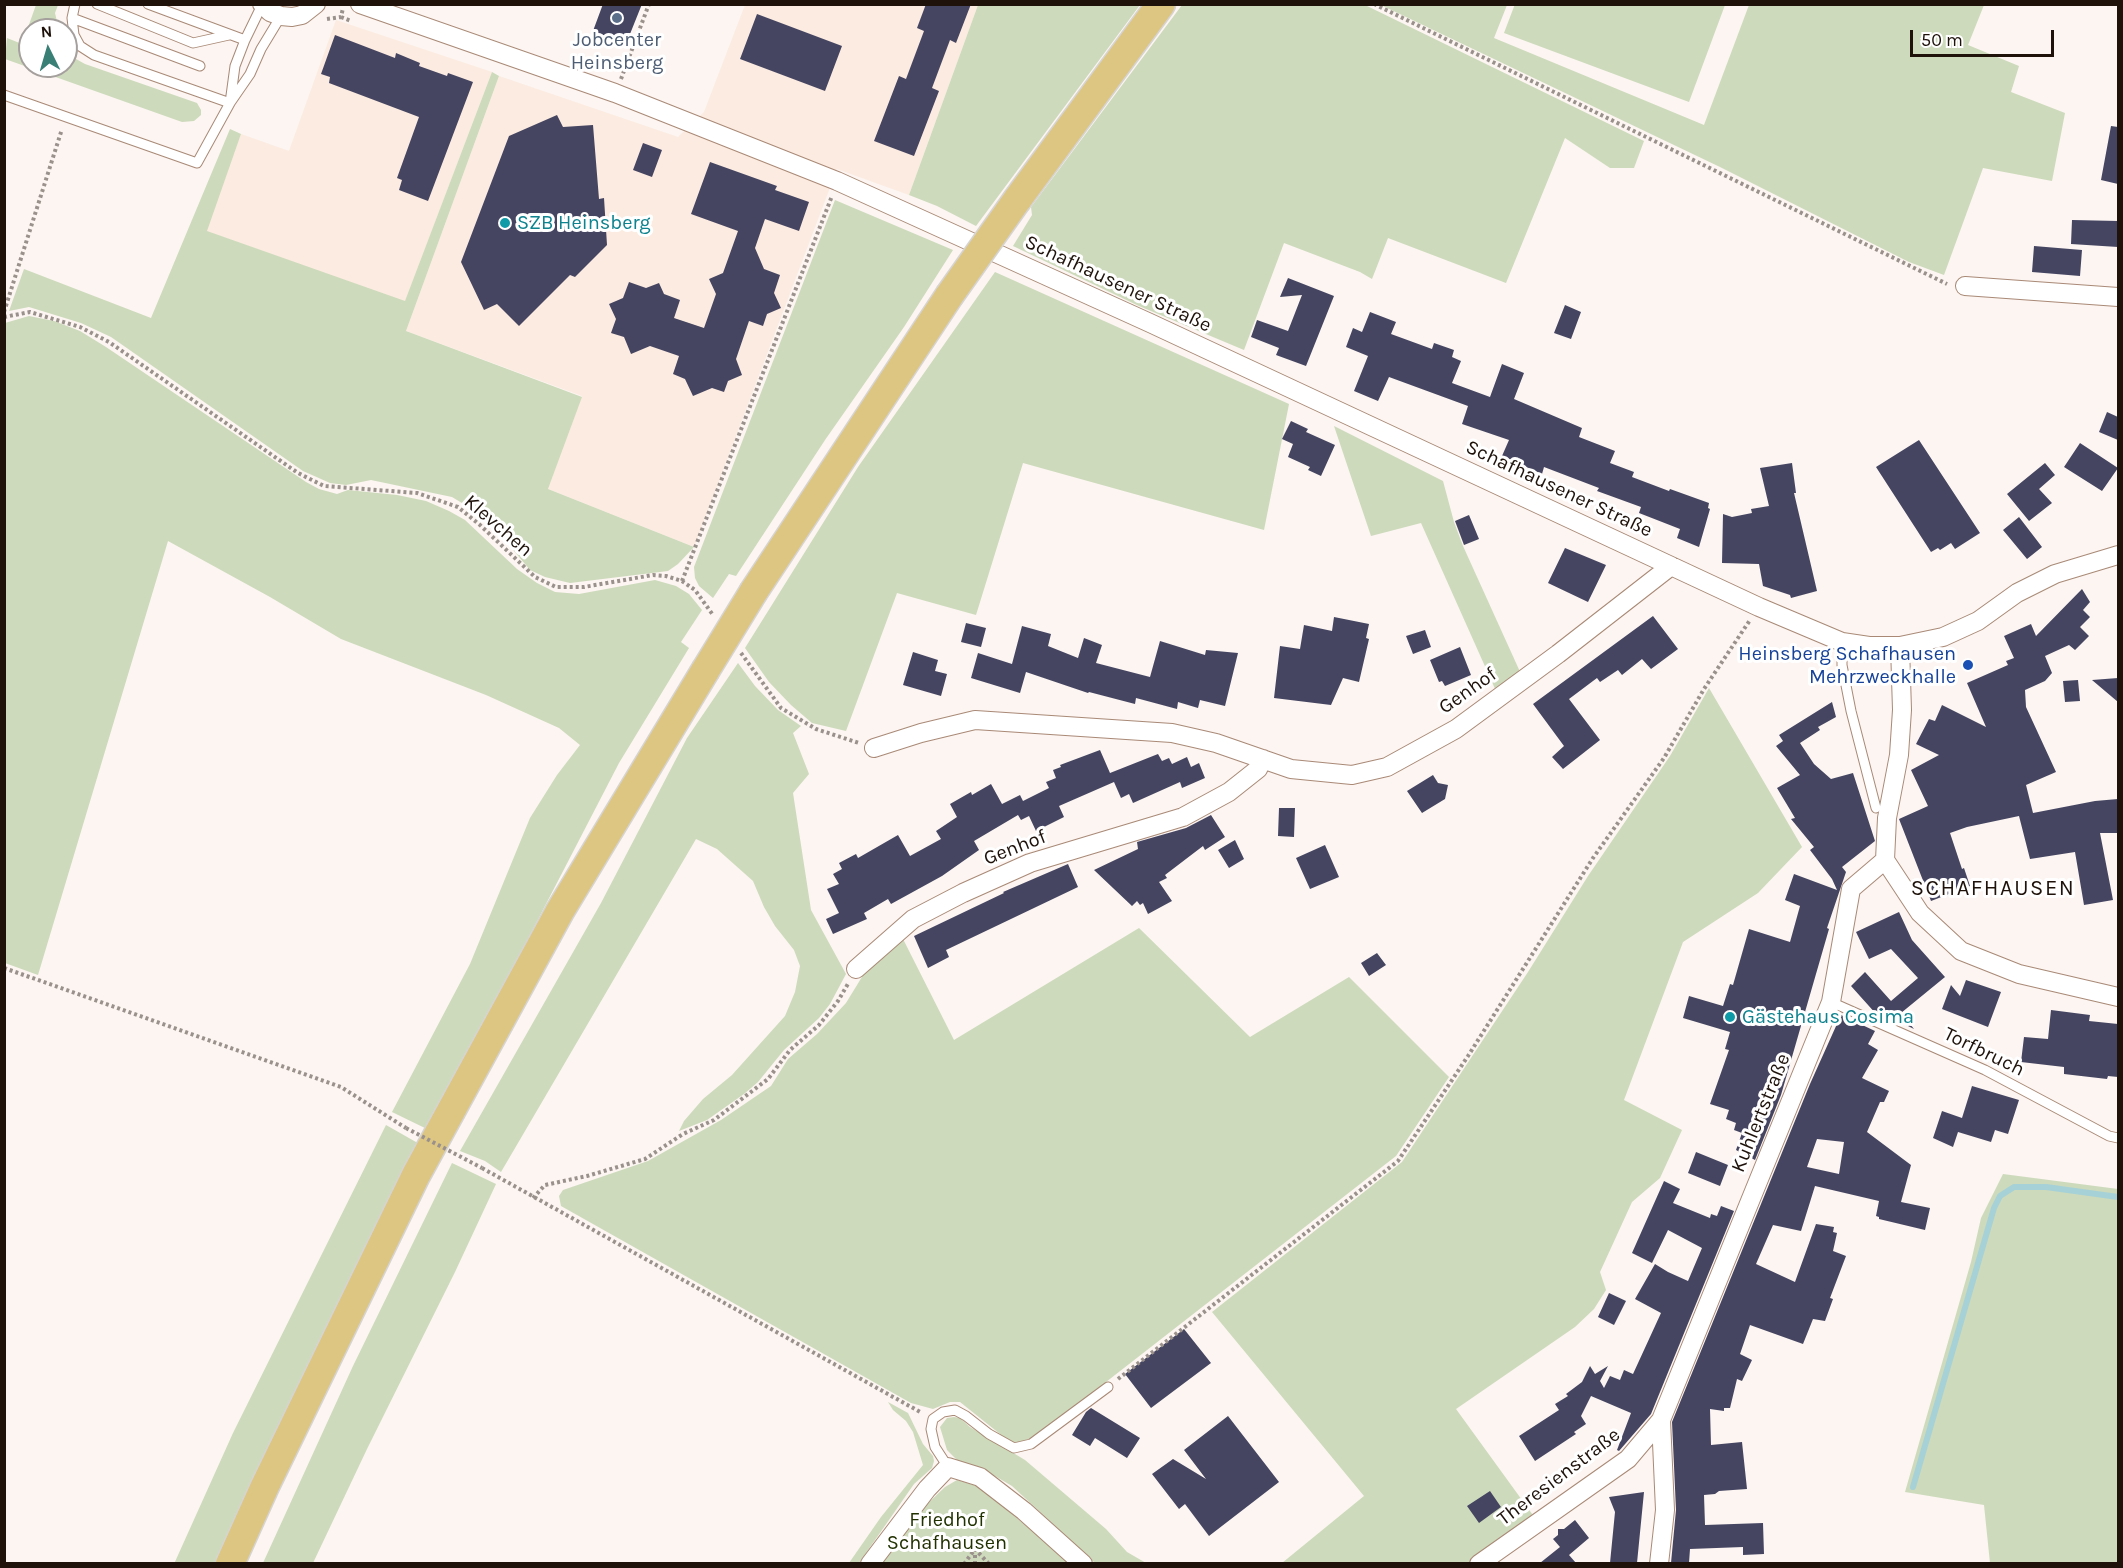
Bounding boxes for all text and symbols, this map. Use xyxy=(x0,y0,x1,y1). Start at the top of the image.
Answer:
marker: Jobcenter Heinsberg xyxy=(610,11,624,25)
north arrow xyxy=(18,18,78,78)
scale bar xyxy=(1913,18,2057,56)
text: N xyxy=(40,22,53,42)
place label: Jobcenter Heinsberg xyxy=(571,28,663,75)
text: 50 m xyxy=(1921,29,1963,51)
place label: SZB Heinsberg xyxy=(517,211,651,235)
marker: SZB Heinsberg xyxy=(498,216,512,230)
street label: Schafhausener Straße xyxy=(1021,230,1215,338)
street label: Schafhausener Straße xyxy=(1462,435,1656,543)
street label: Klevchen xyxy=(459,490,537,562)
place label: Heinsberg Schafhausen Mehrzweckhalle xyxy=(1738,642,1956,689)
marker: Heinsberg Schafhausen Mehrzweckhalle xyxy=(1961,658,1975,672)
street label: Genhof xyxy=(1434,663,1502,719)
street label: Genhof xyxy=(980,825,1050,871)
district label: SCHAFHAUSEN xyxy=(1911,876,2075,902)
place label: Gästehaus Cosima xyxy=(1742,1005,1914,1029)
marker: Gästehaus Cosima xyxy=(1723,1010,1737,1024)
street label: Torfbruch xyxy=(1940,1022,2028,1082)
street label: Kuhlertstraße xyxy=(1726,1050,1796,1176)
street label: Theresienstraße xyxy=(1493,1423,1625,1531)
park label: Friedhof Schafhausen xyxy=(887,1508,1007,1555)

